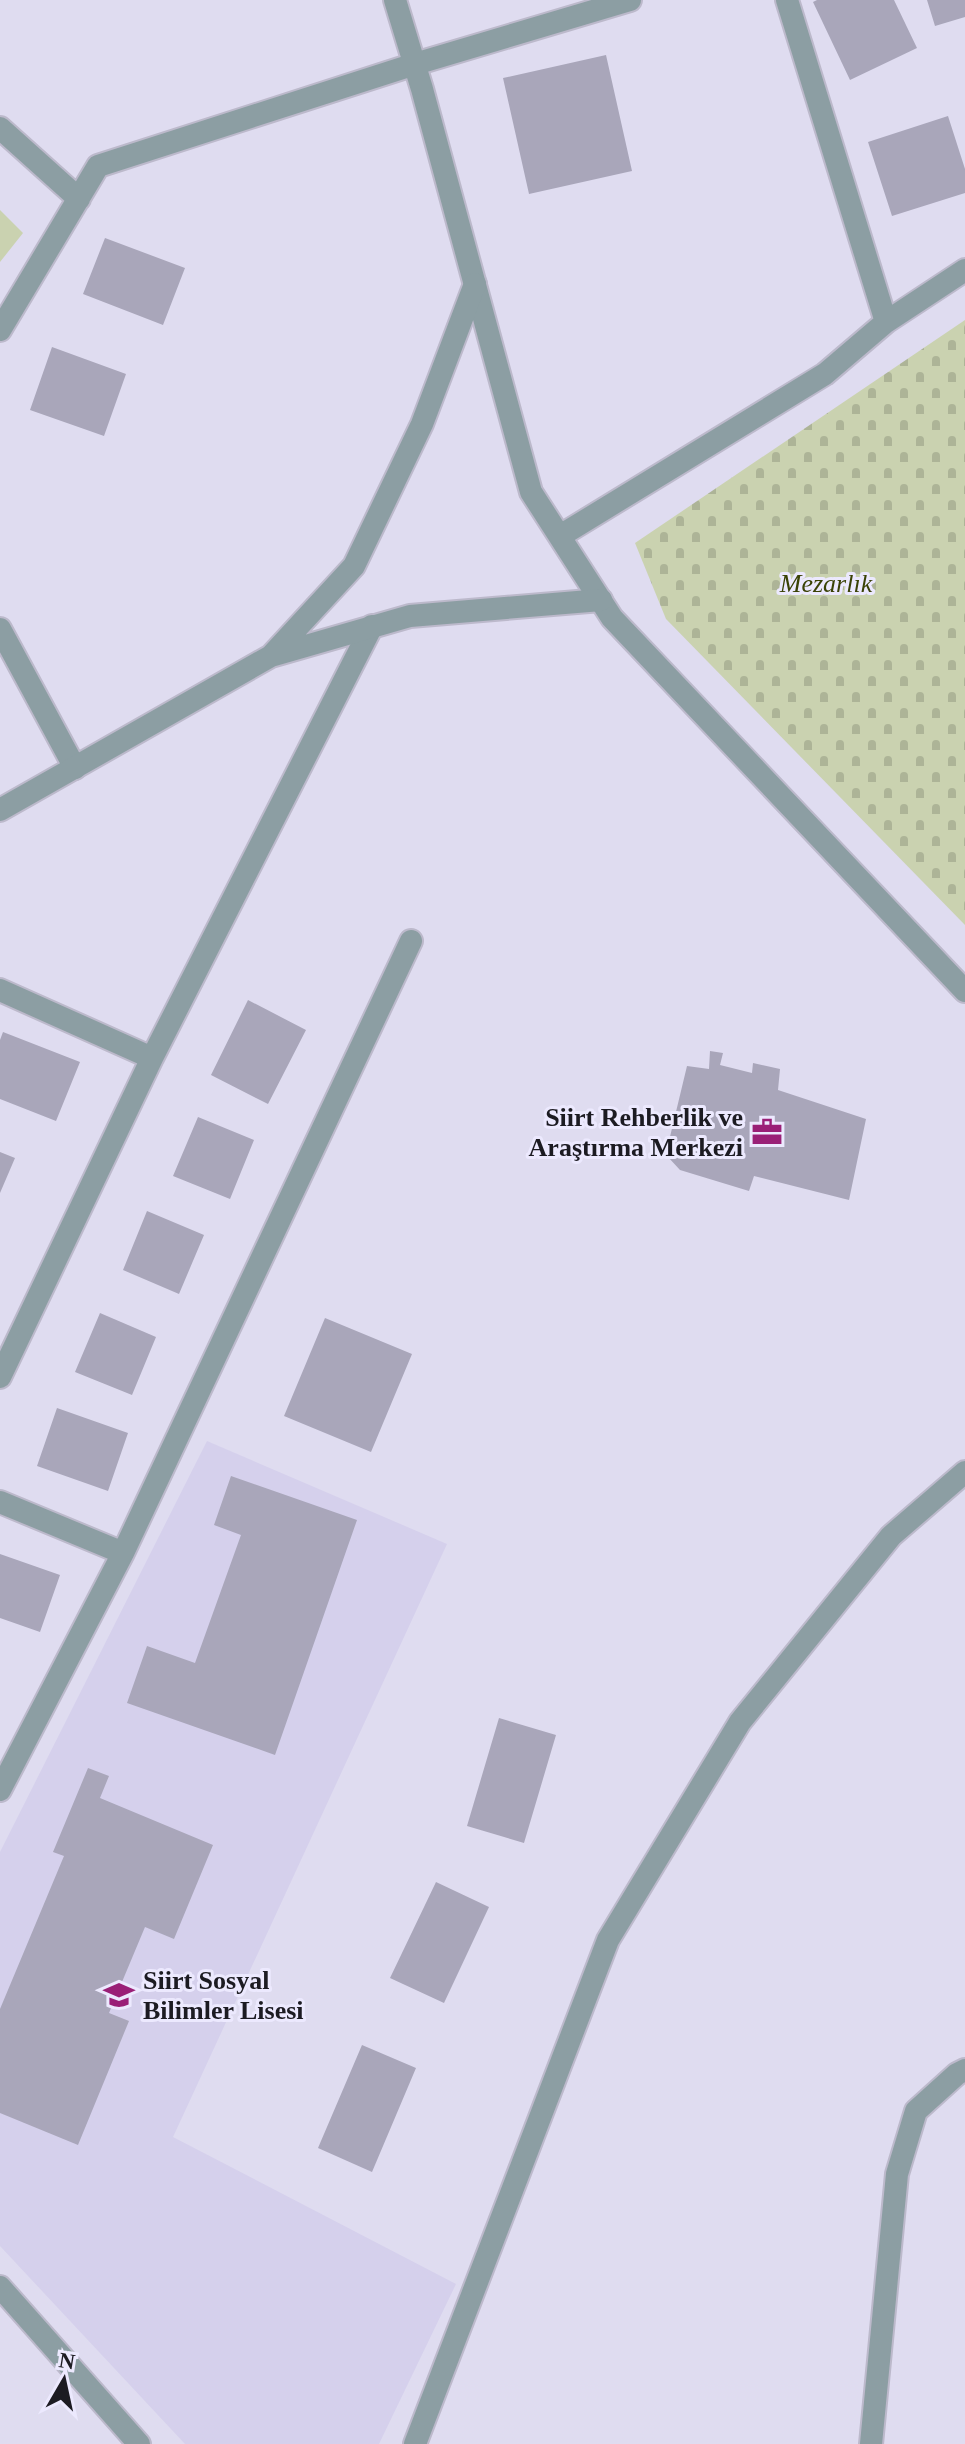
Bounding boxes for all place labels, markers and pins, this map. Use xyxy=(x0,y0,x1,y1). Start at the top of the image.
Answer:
place label: Siirt Rehberlik ve Araştırma Merkezi xyxy=(529,1103,743,1162)
office icon: Siirt Rehberlik ve Araştırma Merkezi xyxy=(750,1115,784,1149)
place label: Siirt Sosyal Bilimler Lisesi xyxy=(143,1966,304,2025)
school or university icon: Siirt Sosyal Bilimler Lisesi xyxy=(102,1978,136,2012)

